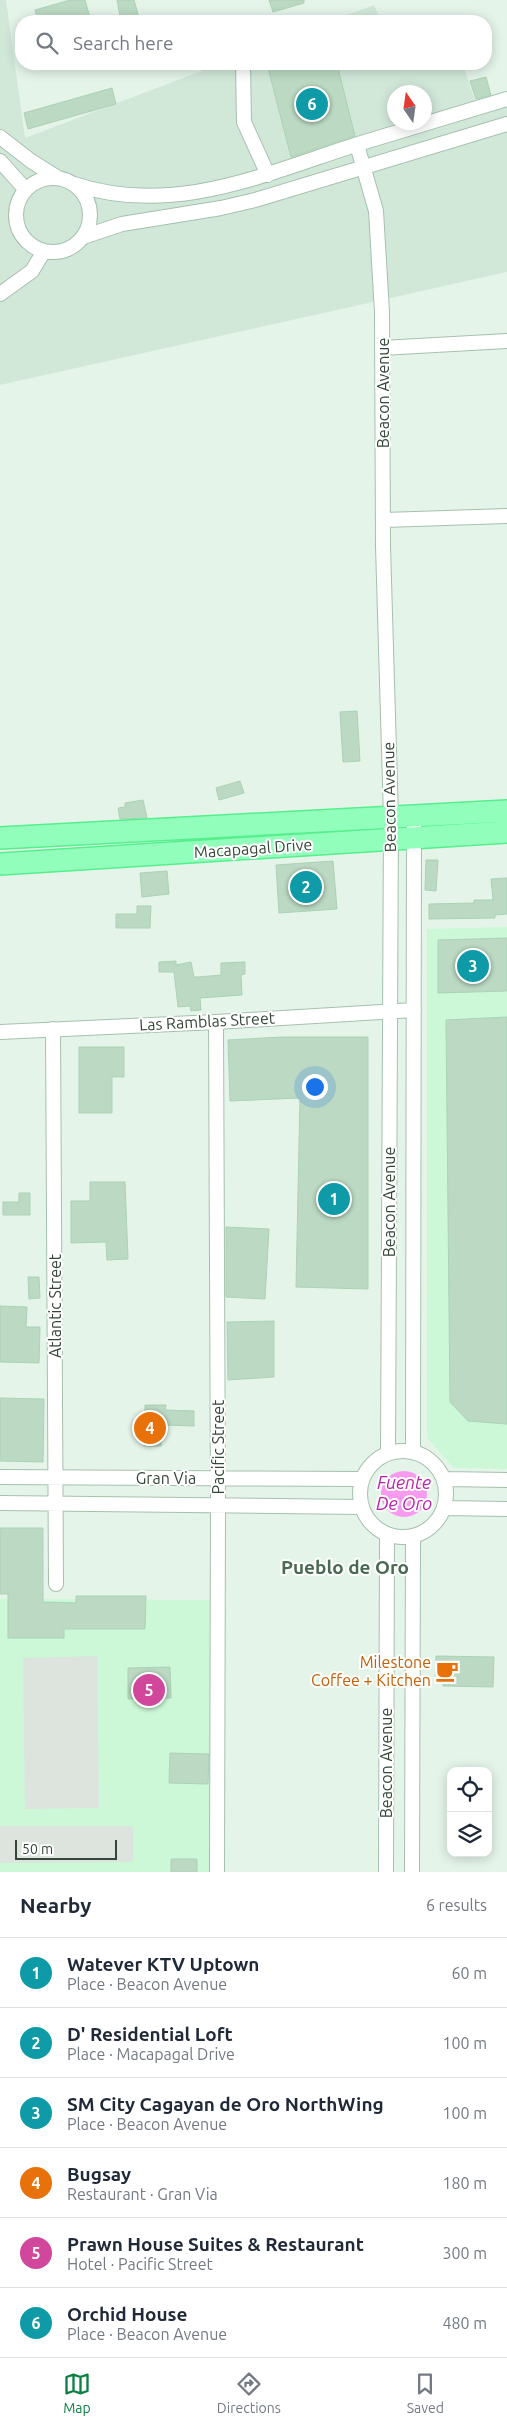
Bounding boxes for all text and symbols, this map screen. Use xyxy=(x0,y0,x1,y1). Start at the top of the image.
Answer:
search box xyxy=(15,15,492,70)
icon: search xyxy=(33,29,61,57)
text: Search here xyxy=(73,32,173,54)
pin: 6 xyxy=(296,85,328,123)
north arrow xyxy=(387,85,432,130)
street label: Beacon Avenue xyxy=(374,338,392,448)
street label: Beacon Avenue xyxy=(379,742,399,852)
street label: Macapagal Drive xyxy=(193,835,313,861)
pin: 2 xyxy=(290,868,322,906)
pin: 3 xyxy=(457,947,489,985)
street label: Las Ramblas Street xyxy=(139,1008,276,1034)
your location xyxy=(302,1074,328,1100)
street label: Beacon Avenue xyxy=(380,1147,398,1257)
pin: 1 xyxy=(318,1180,350,1218)
street label: Atlantic Street xyxy=(46,1253,64,1358)
street label: Pacific Street xyxy=(209,1399,227,1494)
pin: 4 xyxy=(134,1409,166,1447)
street label: Gran Via xyxy=(136,1469,196,1487)
water label: Fuente De Oro xyxy=(376,1472,432,1513)
district label: Pueblo de Oro xyxy=(281,1556,409,1578)
place label: Milestone Coffee + Kitchen xyxy=(311,1653,431,1689)
cafe icon: Milestone Coffee + Kitchen xyxy=(434,1658,460,1684)
pin: 5 xyxy=(133,1671,165,1709)
street label: Beacon Avenue xyxy=(377,1708,395,1818)
map controls xyxy=(447,1767,492,1857)
button: locate xyxy=(447,1767,492,1812)
button: layers xyxy=(447,1812,492,1857)
scale bar xyxy=(15,1837,118,1860)
text: 50 m xyxy=(22,1841,53,1857)
text: Nearby xyxy=(20,1893,91,1917)
text: 6 results xyxy=(426,1896,487,1914)
text: Watever KTV Uptown xyxy=(67,1953,259,1975)
text: 1 xyxy=(31,1964,41,1982)
text: 60 m xyxy=(451,1964,487,1982)
text: Place · Beacon Avenue xyxy=(67,1975,227,1993)
text: D' Residential Loft xyxy=(67,2023,233,2045)
text: 2 xyxy=(31,2034,41,2052)
text: 100 m xyxy=(442,2034,487,2052)
text: Place · Macapagal Drive xyxy=(67,2045,235,2063)
text: SM City Cagayan de Oro NorthWing xyxy=(67,2093,384,2115)
text: 3 xyxy=(31,2104,41,2122)
text: 100 m xyxy=(442,2104,487,2122)
text: Place · Beacon Avenue xyxy=(67,2115,227,2133)
text: Bugsay xyxy=(67,2163,131,2185)
text: 4 xyxy=(31,2174,41,2192)
text: 180 m xyxy=(442,2174,487,2192)
text: Restaurant · Gran Via xyxy=(67,2185,218,2203)
text: Prawn House Suites & Restaurant xyxy=(67,2233,364,2255)
text: 5 xyxy=(31,2244,41,2262)
text: 300 m xyxy=(442,2244,487,2262)
text: Hotel · Pacific Street xyxy=(67,2255,213,2273)
text: Orchid House xyxy=(67,2303,187,2325)
text: 6 xyxy=(31,2314,41,2332)
text: 480 m xyxy=(442,2314,487,2332)
text: Place · Beacon Avenue xyxy=(67,2325,227,2343)
tab: Map xyxy=(63,2370,91,2416)
tab: Directions xyxy=(217,2370,281,2416)
tab: Saved xyxy=(407,2370,444,2416)

